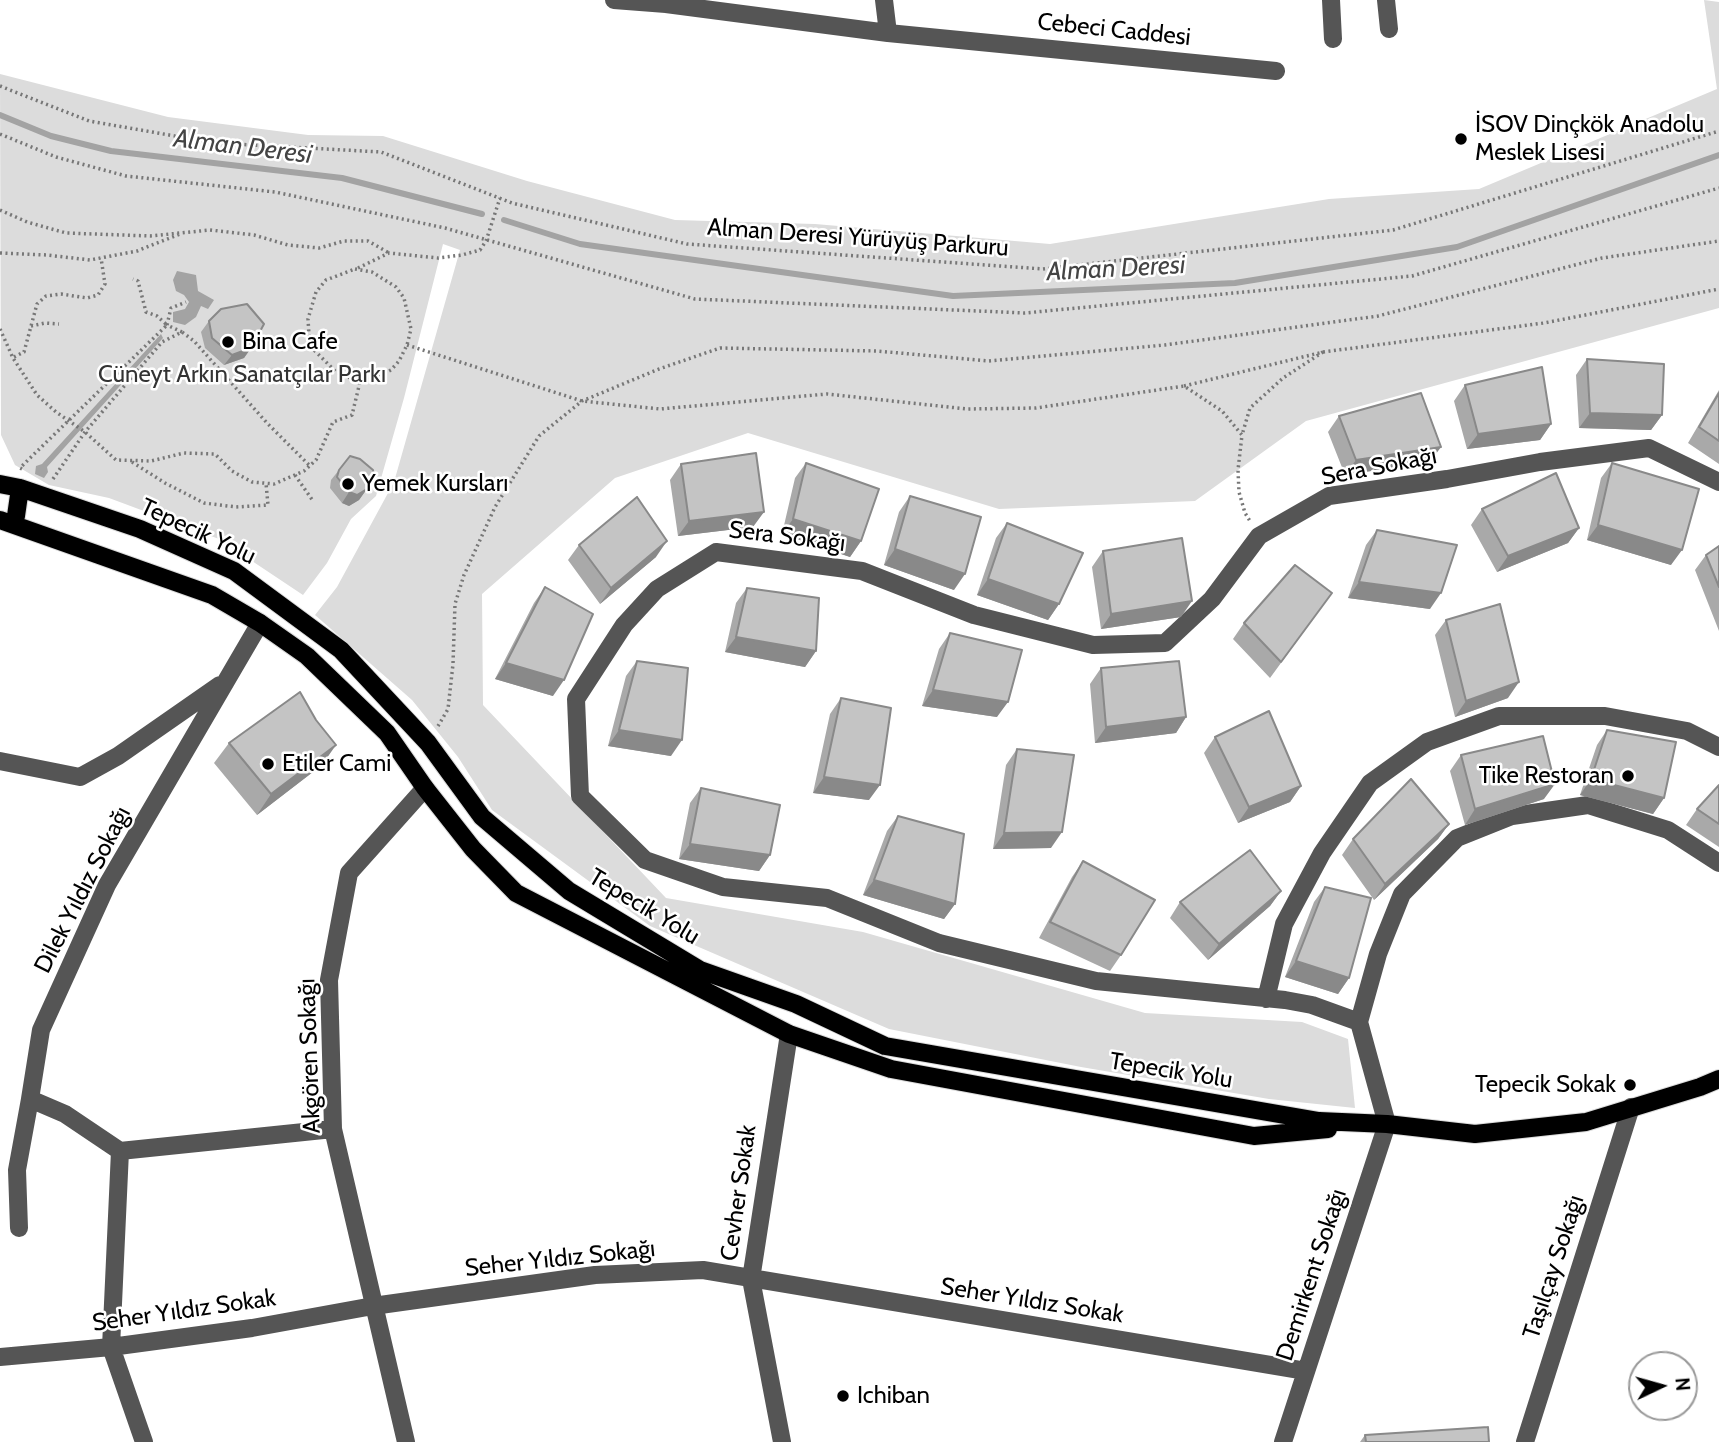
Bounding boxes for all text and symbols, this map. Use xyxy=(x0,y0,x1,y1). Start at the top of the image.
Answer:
street label: Cebeci Caddesi xyxy=(1036,8,1192,52)
place label: İSOV Dinçkök Anadolu Meslek Lisesi xyxy=(1475,111,1704,167)
water label: Alman Deresi xyxy=(172,123,314,171)
marker: İSOV Dinçkök Anadolu Meslek Lisesi xyxy=(1453,131,1469,147)
street label: Alman Deresi Yürüyüş Parkuru xyxy=(706,213,1010,263)
water label: Alman Deresi xyxy=(1046,250,1186,288)
place label: Bina Cafe xyxy=(242,328,338,356)
marker: Bina Cafe xyxy=(220,334,236,350)
park label: Cüneyt Arkın Sanatçılar Parkı xyxy=(98,361,386,389)
street label: Sera Sokağı xyxy=(1319,442,1439,492)
place label: Yemek Kursları xyxy=(362,470,508,498)
marker: Yemek Kursları xyxy=(340,476,356,492)
street label: Tepecik Yolu xyxy=(136,493,260,571)
street label: Sera Sokağı xyxy=(727,516,847,558)
place label: Etiler Cami xyxy=(282,750,391,778)
marker: Etiler Cami xyxy=(260,756,276,772)
place label: Tike Restoran xyxy=(1479,762,1614,790)
marker: Tike Restoran xyxy=(1620,768,1636,784)
street label: Dilek Yıldız Sokağı xyxy=(29,802,137,978)
street label: Tepecik Yolu xyxy=(583,863,705,951)
street label: Akgören Sokağı xyxy=(293,978,327,1134)
street label: Tepecik Yolu xyxy=(1108,1047,1234,1095)
place label: Tepecik Sokak xyxy=(1475,1071,1616,1099)
marker: Tepecik Sokak xyxy=(1622,1077,1638,1093)
street label: Cevher Sokak xyxy=(715,1123,763,1263)
street label: Demirkent Sokağı xyxy=(1271,1185,1353,1365)
street label: Taşılçay Sokağı xyxy=(1517,1192,1591,1342)
street label: Seher Yıldız Sokağı xyxy=(463,1235,657,1283)
street label: Seher Yıldız Sokak xyxy=(938,1272,1126,1330)
street label: Seher Yıldız Sokak xyxy=(90,1284,278,1338)
north arrow xyxy=(1628,1351,1698,1421)
text: N xyxy=(1670,1377,1694,1392)
place label: Ichiban xyxy=(857,1382,930,1410)
marker: Ichiban xyxy=(835,1388,851,1404)

